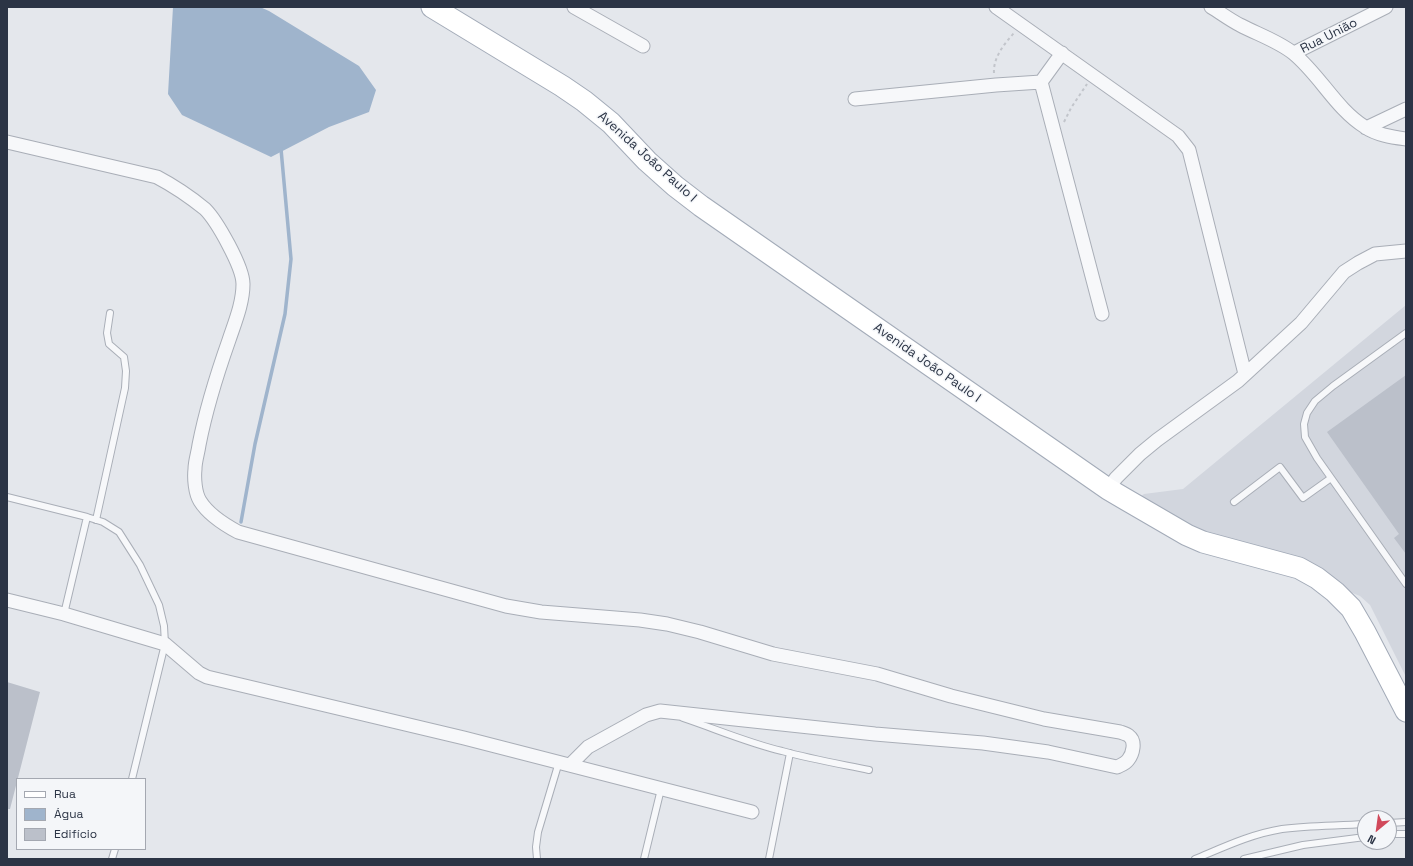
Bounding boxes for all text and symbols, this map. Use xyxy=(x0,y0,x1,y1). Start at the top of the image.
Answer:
street label: Rua União xyxy=(1298,15,1360,57)
street label: Avenida João Paulo I xyxy=(594,109,700,205)
street label: Avenida João Paulo I xyxy=(870,320,984,406)
legend xyxy=(16,778,146,850)
text: Rua xyxy=(54,786,76,802)
text: Água xyxy=(54,806,84,822)
north arrow xyxy=(1357,810,1397,850)
text: Edifício xyxy=(54,826,97,842)
text: N xyxy=(1365,832,1378,848)

